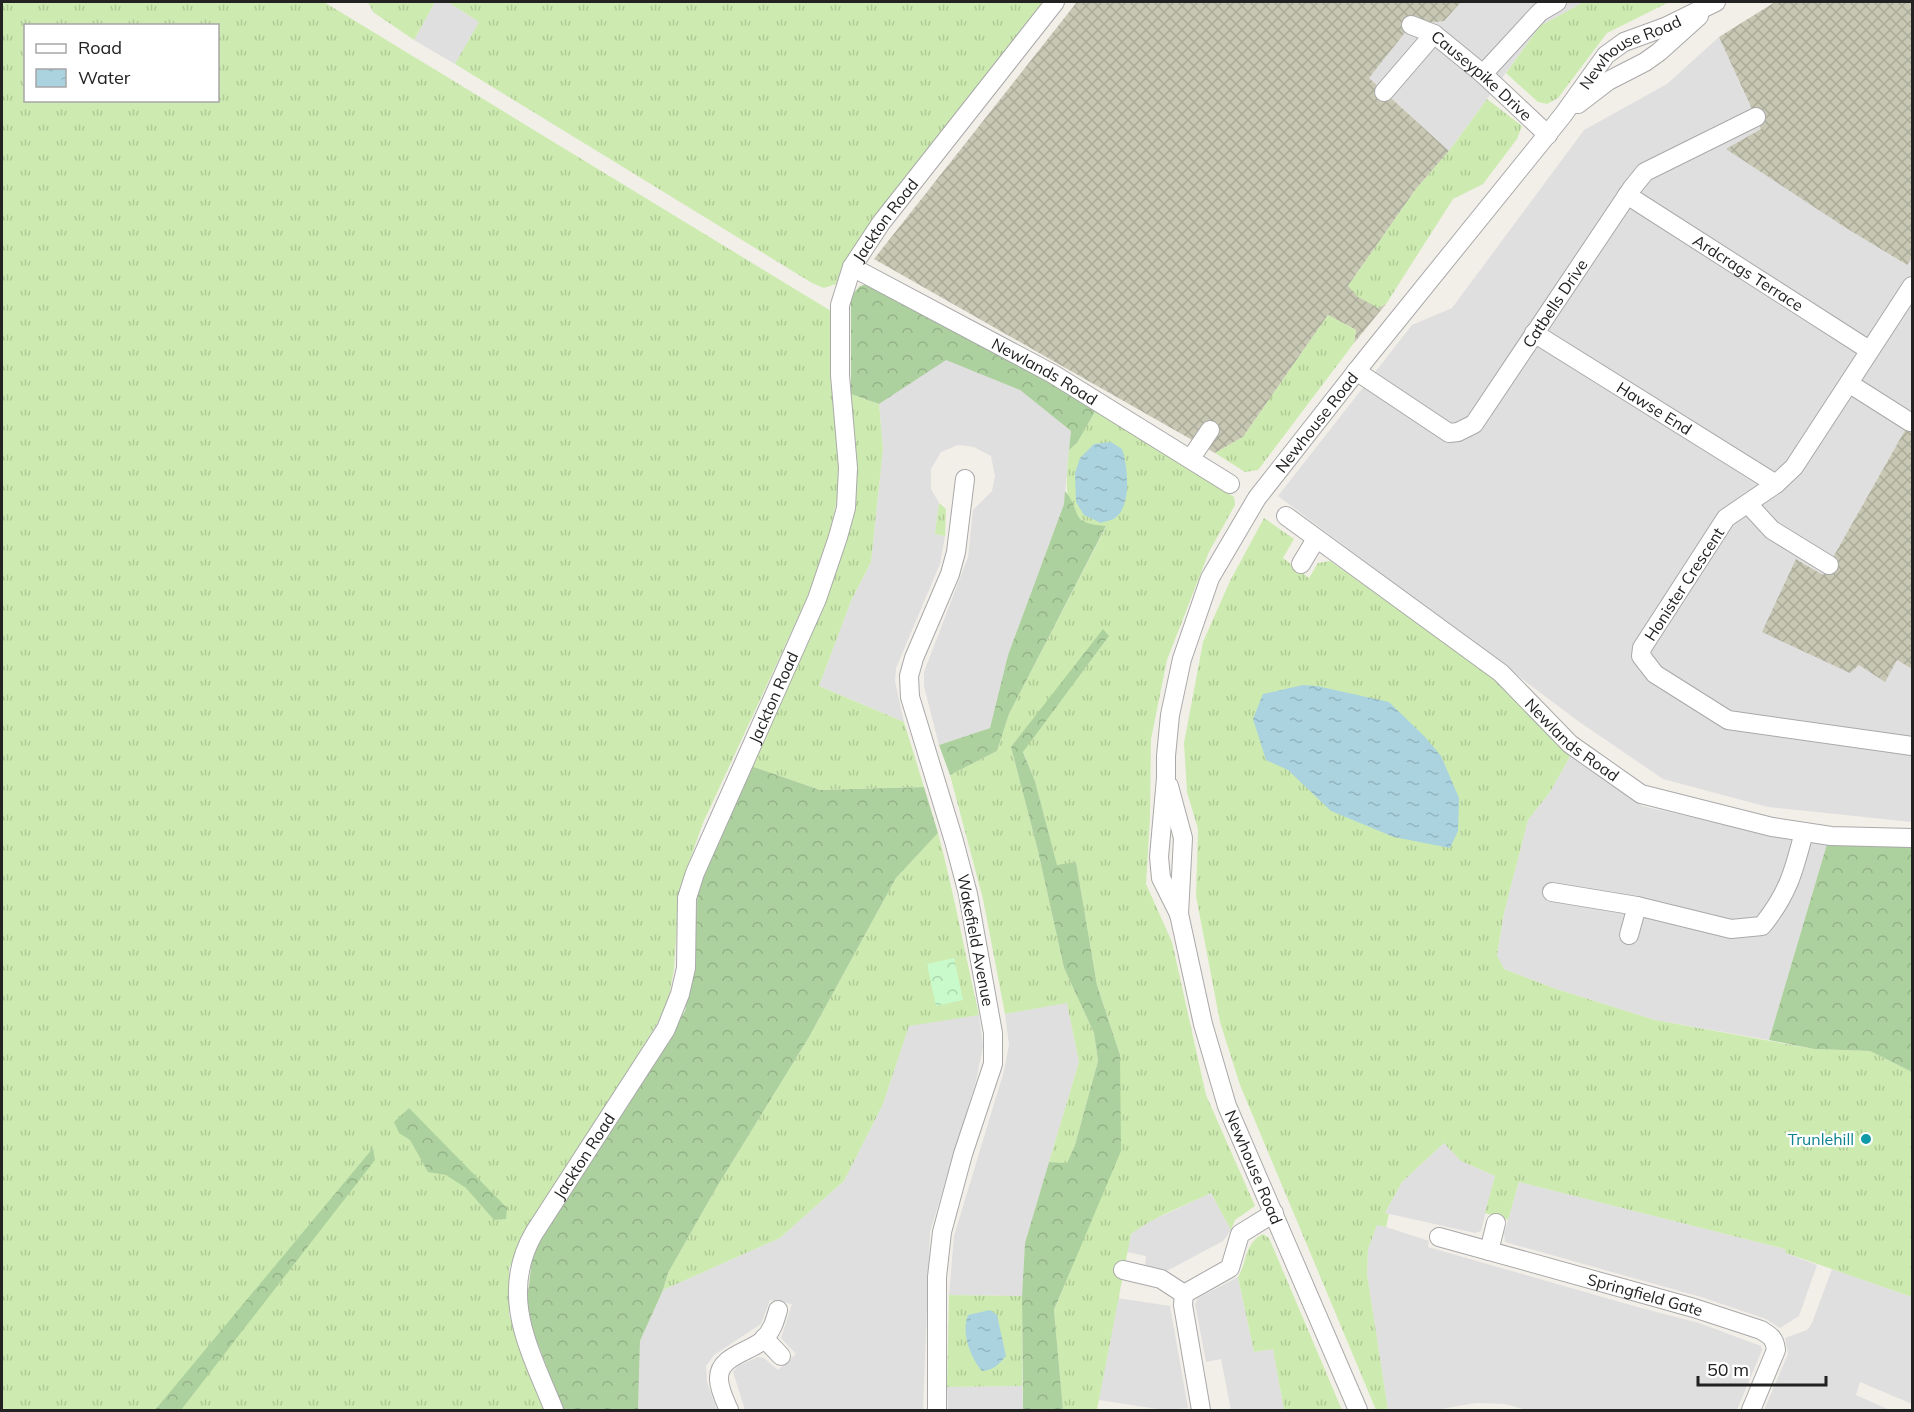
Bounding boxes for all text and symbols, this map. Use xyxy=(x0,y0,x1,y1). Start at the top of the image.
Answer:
street label: Newhouse Road xyxy=(1575,11,1684,93)
legend xyxy=(24,24,219,102)
street label: Causeypike Drive xyxy=(1427,26,1536,125)
text: Road xyxy=(78,36,122,59)
text: Water xyxy=(78,66,131,89)
street label: Jackton Road xyxy=(848,174,922,265)
street label: Ardcrags Terrace xyxy=(1689,230,1807,315)
street label: Catbells Drive xyxy=(1518,255,1592,351)
street label: Newlands Road xyxy=(988,333,1101,409)
street label: Newhouse Road xyxy=(1271,368,1362,476)
street label: Hawse End xyxy=(1613,377,1696,439)
street label: Honister Crescent xyxy=(1640,523,1728,645)
street label: Jackton Road xyxy=(744,648,802,746)
street label: Newlands Road xyxy=(1521,694,1623,786)
street label: Wakefield Avenue xyxy=(953,872,999,1008)
street label: Newhouse Road xyxy=(1221,1107,1287,1227)
street label: Jackton Road xyxy=(549,1109,619,1203)
place label: Trunlehill xyxy=(1788,1129,1854,1149)
marker: Trunlehill xyxy=(1859,1132,1873,1146)
street label: Springfield Gate xyxy=(1585,1269,1706,1320)
scale bar xyxy=(1698,1349,1826,1387)
text: 50 m xyxy=(1707,1358,1749,1381)

